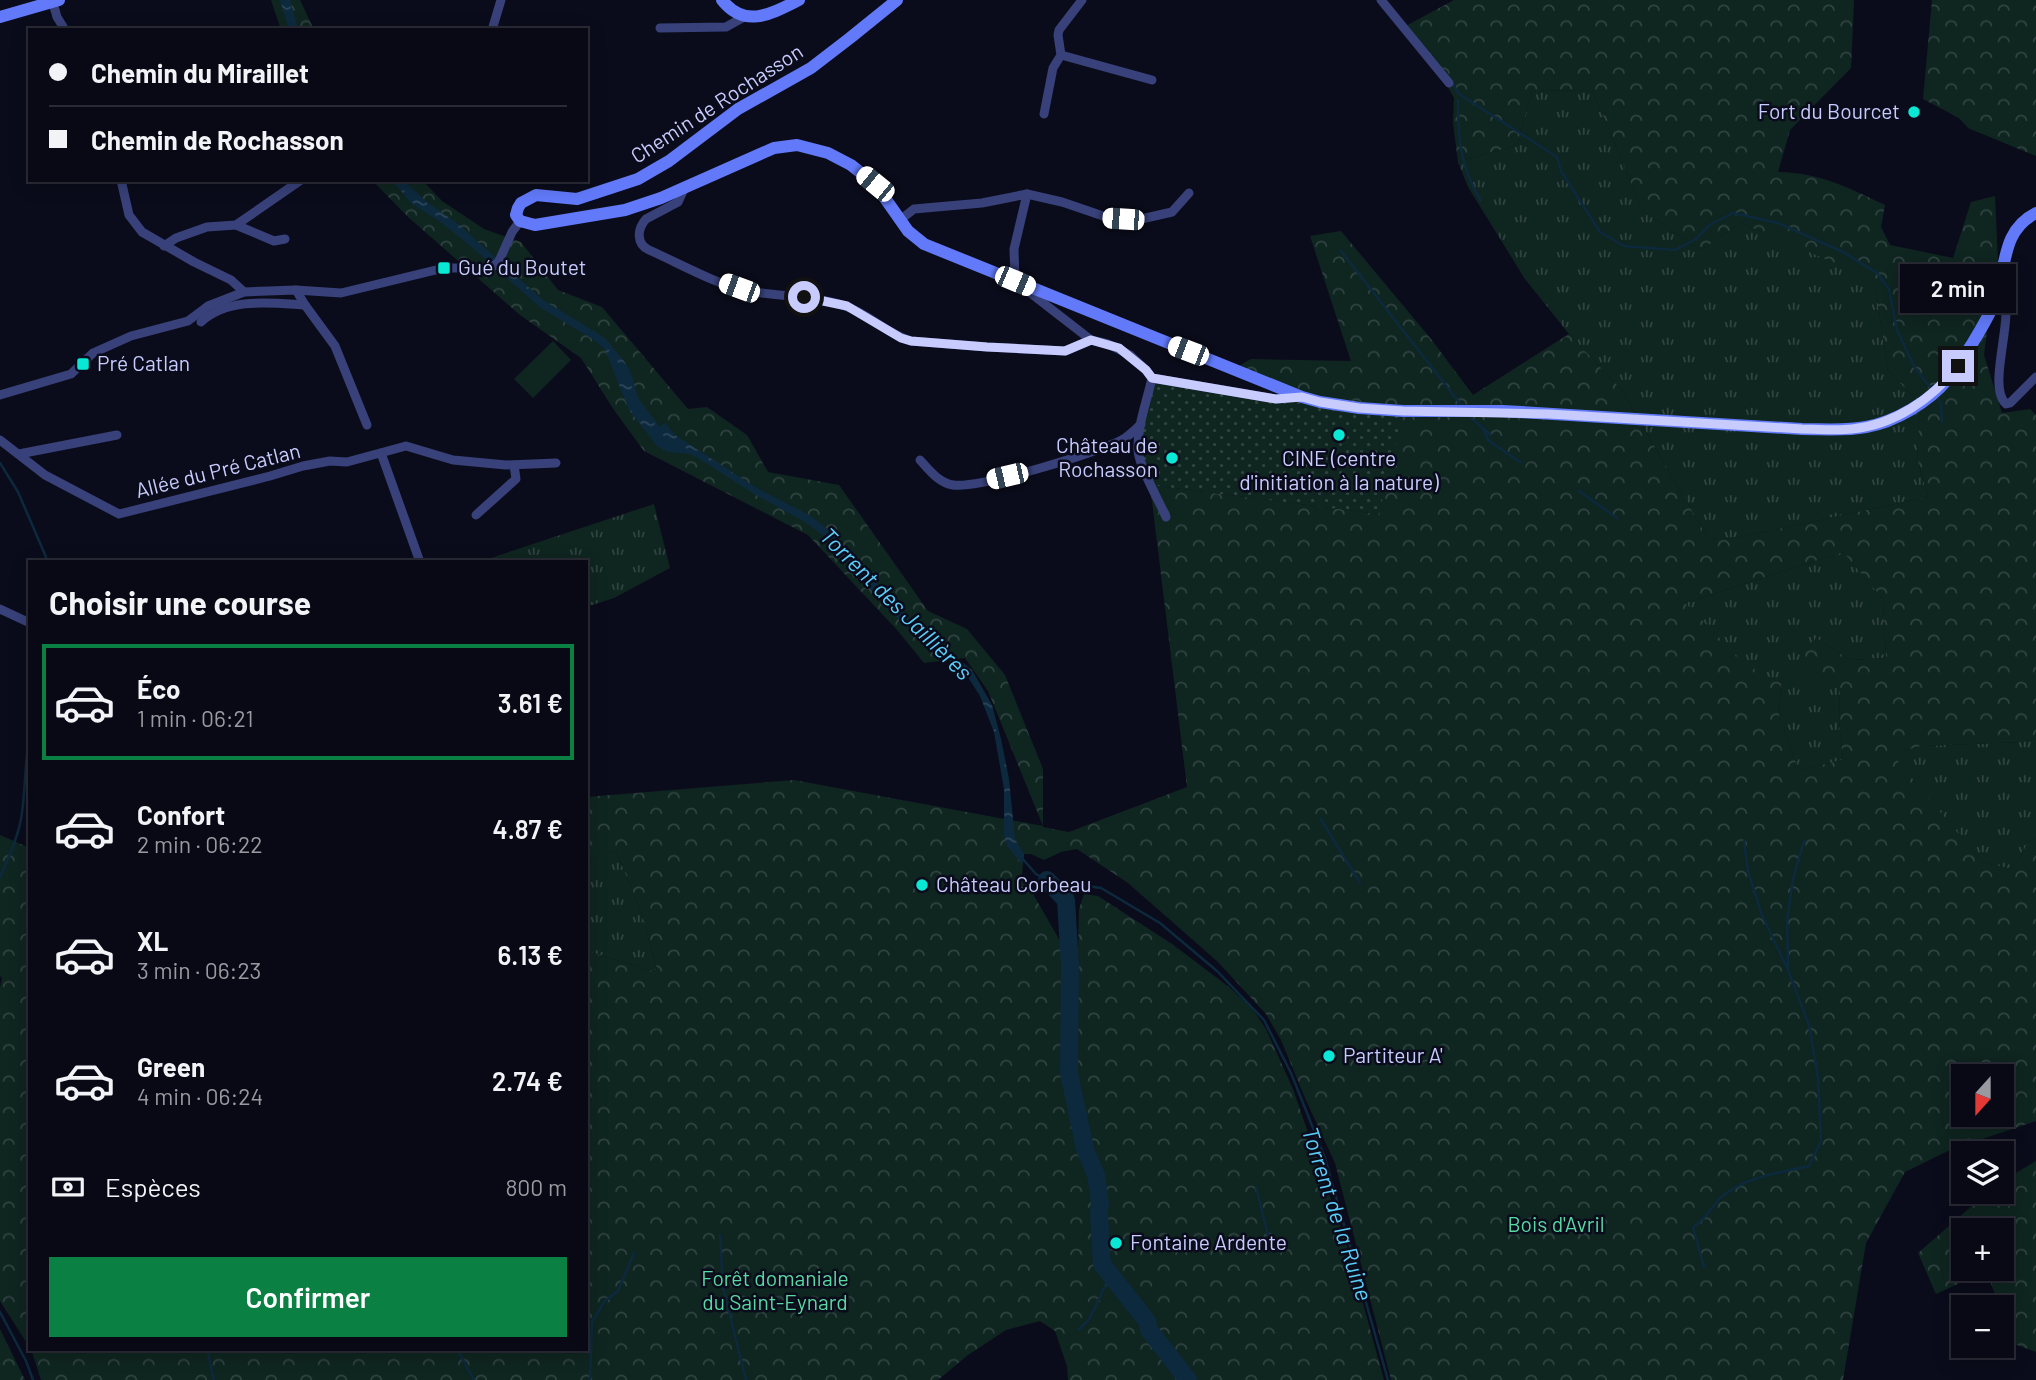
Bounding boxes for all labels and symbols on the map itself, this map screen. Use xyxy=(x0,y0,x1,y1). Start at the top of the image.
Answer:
street label: Chemin de Rochasson xyxy=(625,38,807,168)
place label: Fort du Bourcet xyxy=(1758,98,1900,123)
marker: Fort du Bourcet xyxy=(1906,104,1922,120)
car xyxy=(853,163,898,205)
car xyxy=(1102,207,1145,231)
place label: Gué du Boutet xyxy=(458,254,586,279)
marker: Gué du Boutet xyxy=(436,260,452,276)
car xyxy=(992,263,1039,299)
callout: 2 min xyxy=(1900,264,2016,314)
car xyxy=(716,271,763,305)
route start xyxy=(788,281,820,313)
car xyxy=(1165,334,1212,368)
place label: Pré Catlan xyxy=(97,350,190,375)
route end xyxy=(1942,350,1974,382)
marker: Pré Catlan xyxy=(75,356,91,372)
marker: CINE (centre d'initiation à la nature) xyxy=(1331,427,1347,443)
place label: Château de Rochasson xyxy=(1056,432,1158,481)
street label: Allée du Pré Catlan xyxy=(133,437,303,502)
place label: CINE (centre d'initiation à la nature) xyxy=(1239,445,1439,494)
marker: Château de Rochasson xyxy=(1164,450,1180,466)
car xyxy=(985,461,1030,491)
water label: Torrent des Jaillières xyxy=(815,521,979,685)
place label: Château Corbeau xyxy=(936,871,1092,896)
marker: Château Corbeau xyxy=(914,877,930,893)
place label: Partiteur A' xyxy=(1343,1042,1443,1067)
marker: Partiteur A' xyxy=(1321,1048,1337,1064)
north arrow xyxy=(1951,1064,2014,1127)
water label: Torrent de la Ruine xyxy=(1297,1123,1379,1304)
park label: Bois d'Avril xyxy=(1507,1211,1605,1236)
place label: Fontaine Ardente xyxy=(1130,1229,1287,1254)
marker: Fontaine Ardente xyxy=(1108,1235,1124,1251)
park label: Forêt domaniale du Saint-Eynard xyxy=(701,1265,849,1314)

